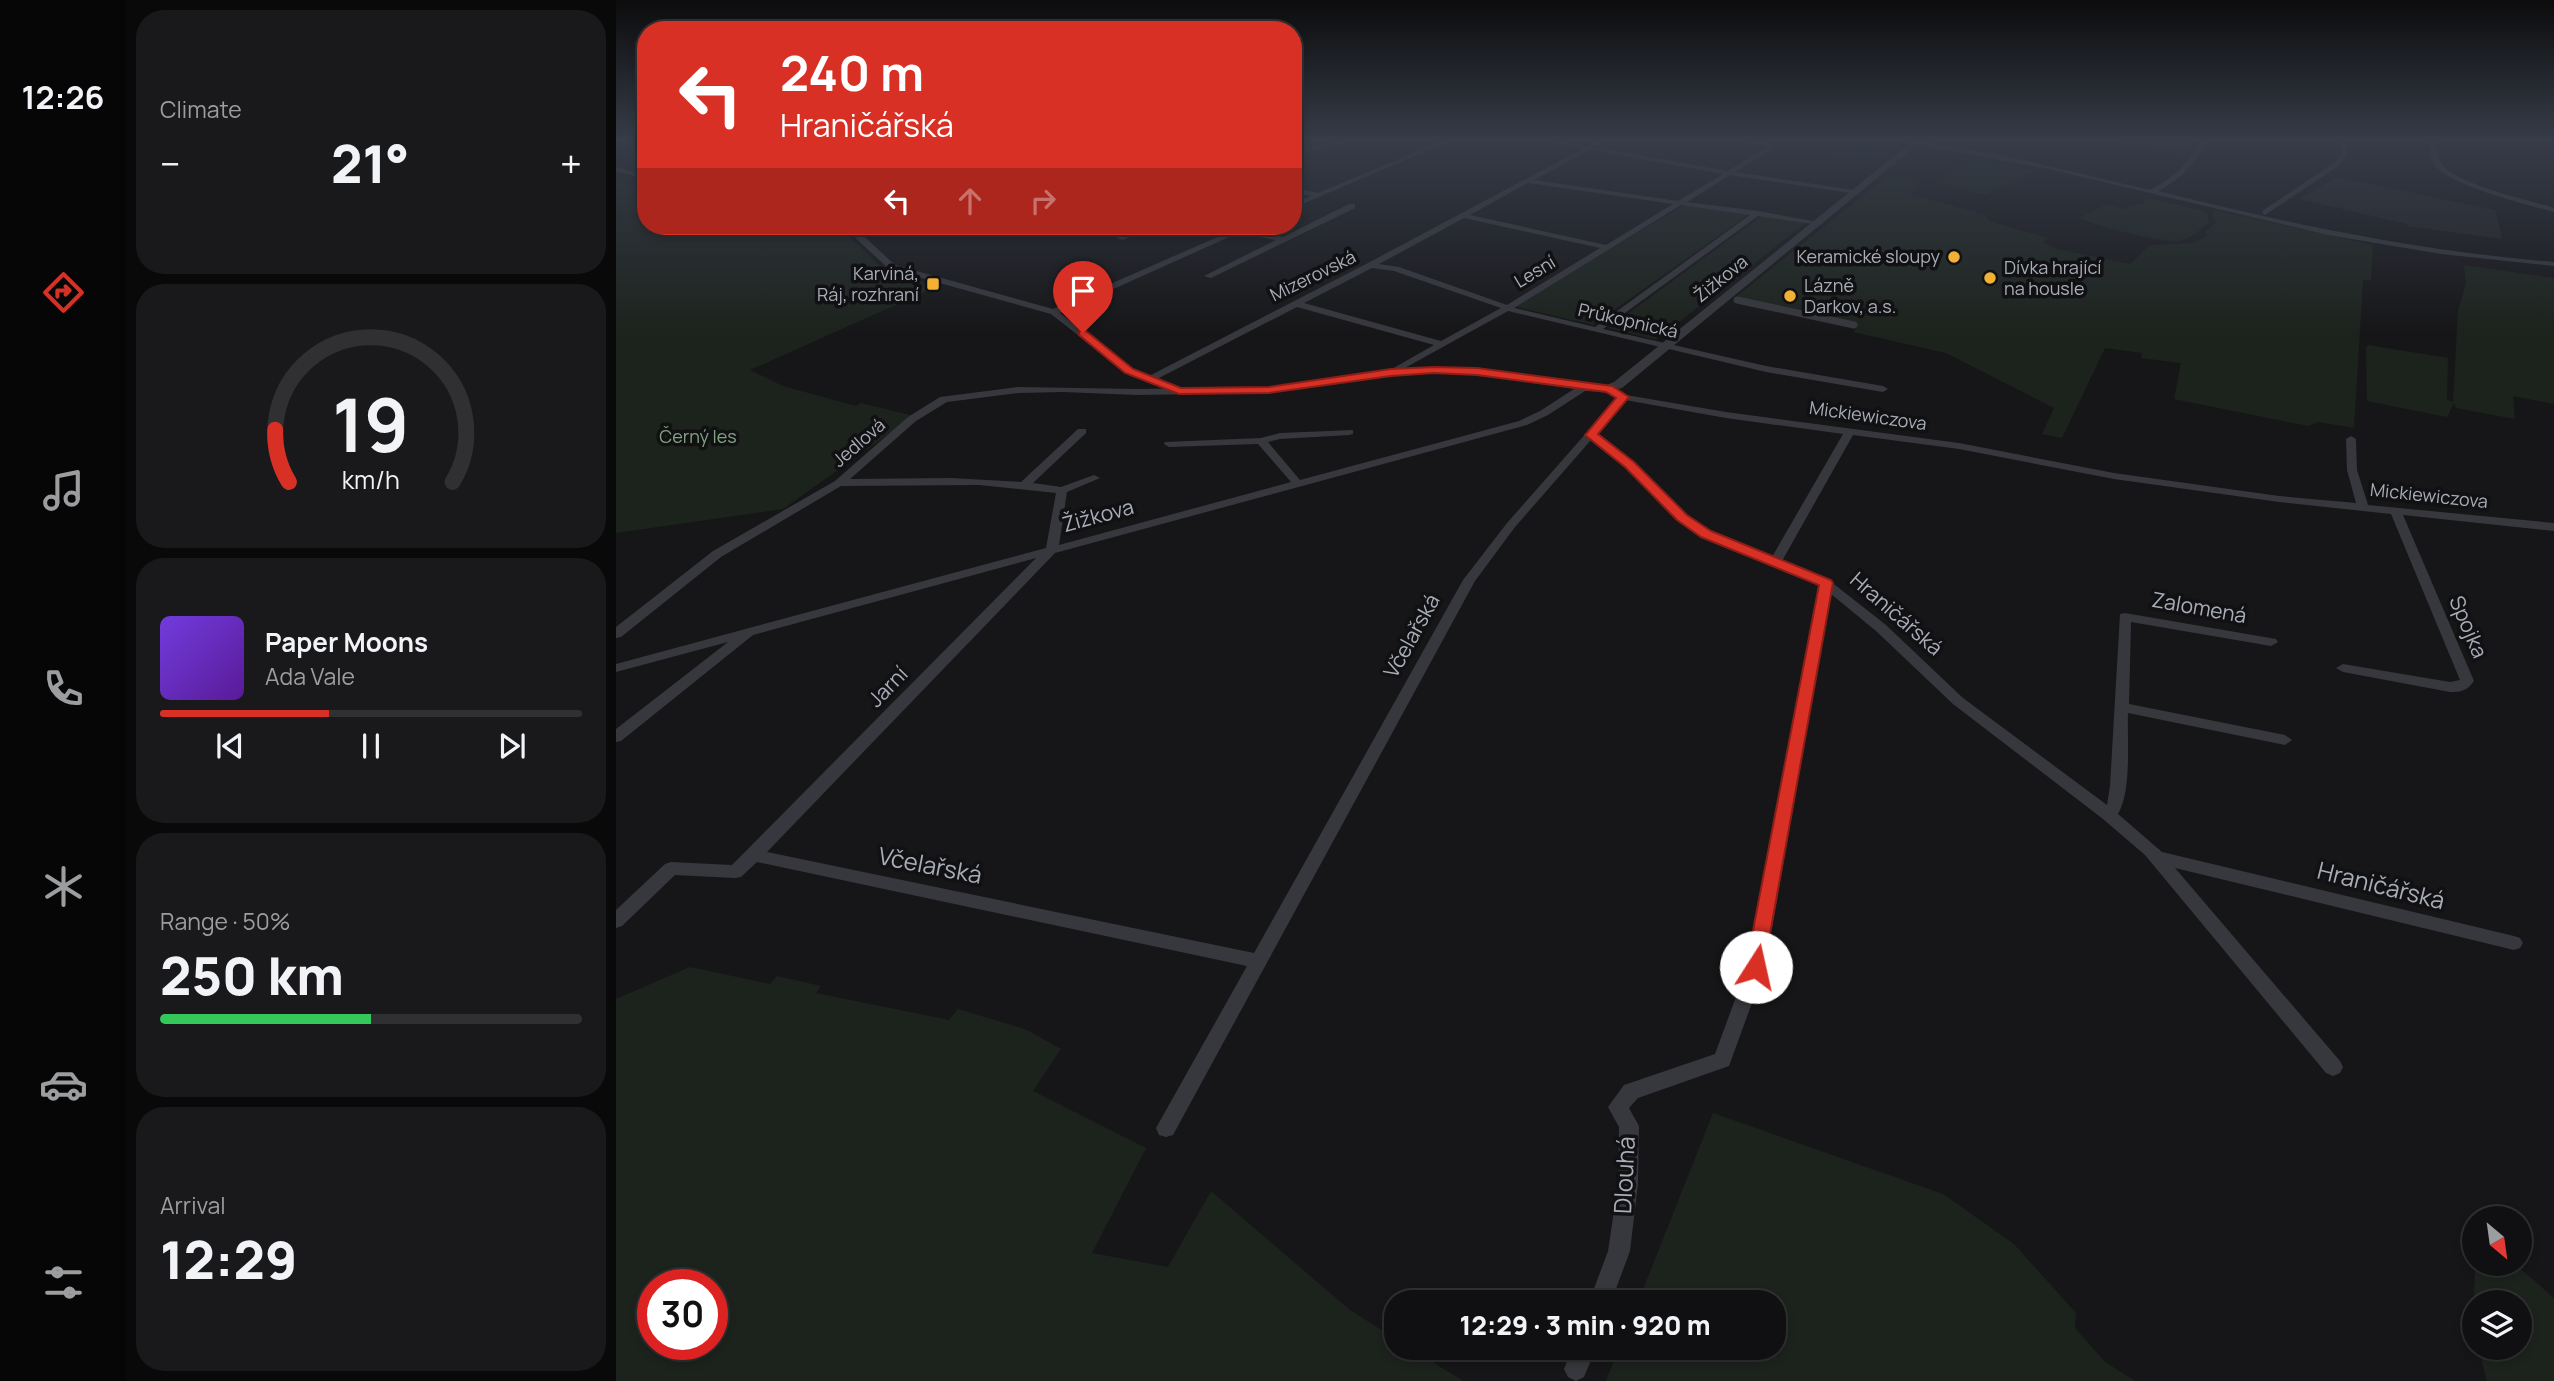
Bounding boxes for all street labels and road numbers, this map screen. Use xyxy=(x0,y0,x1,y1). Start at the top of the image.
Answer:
street label: Mizerovská xyxy=(1266,244,1359,306)
street label: Žižkova xyxy=(1689,249,1752,307)
street label: Lesní xyxy=(1509,250,1560,293)
street label: Průkopnická xyxy=(1576,297,1681,343)
street label: Mickiewiczova xyxy=(1808,395,1928,435)
street label: Jedlová xyxy=(827,413,890,472)
street label: Mickiewiczova xyxy=(2369,477,2489,513)
street label: Žižkova xyxy=(1059,492,1137,538)
street label: Hraničářská xyxy=(1844,565,1949,661)
street label: Zalomená xyxy=(2150,585,2249,629)
street label: Včelařská xyxy=(1377,589,1446,682)
street label: Spojka xyxy=(2443,591,2495,662)
street label: Jarní xyxy=(861,660,914,713)
street label: Včelařská xyxy=(876,838,985,891)
street label: Hraničářská xyxy=(2314,853,2449,916)
street label: Dlouhá xyxy=(1605,1135,1642,1215)

